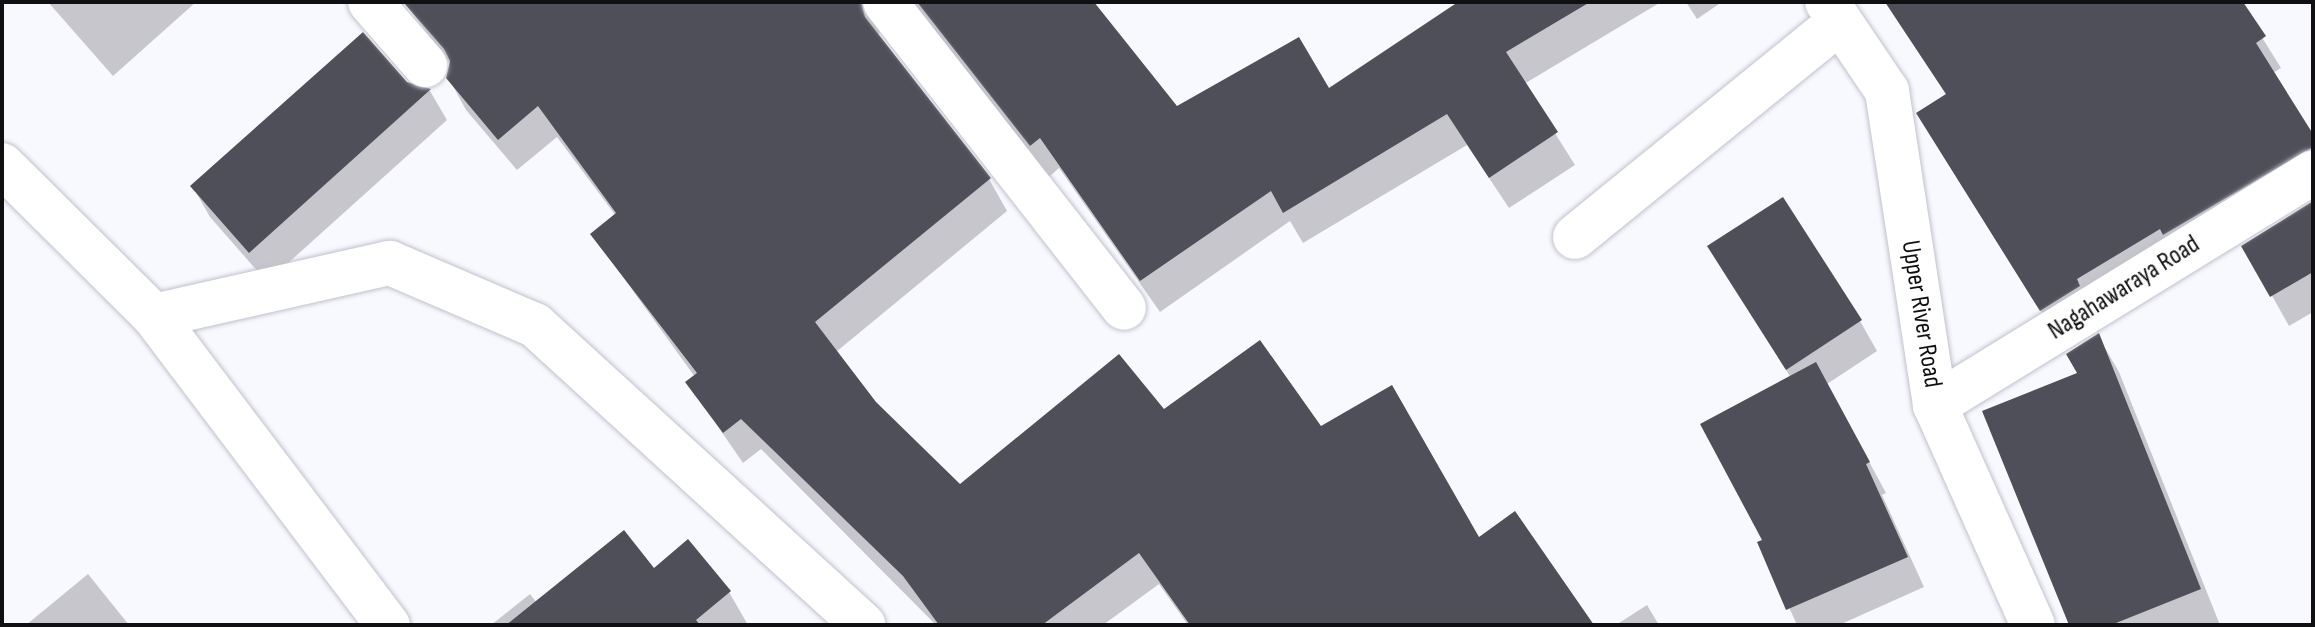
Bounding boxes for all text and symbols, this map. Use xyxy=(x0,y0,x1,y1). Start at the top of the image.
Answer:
street label: Nagahawaraya Road xyxy=(2043,229,2205,347)
street label: Upper River Road xyxy=(1894,238,1948,390)

